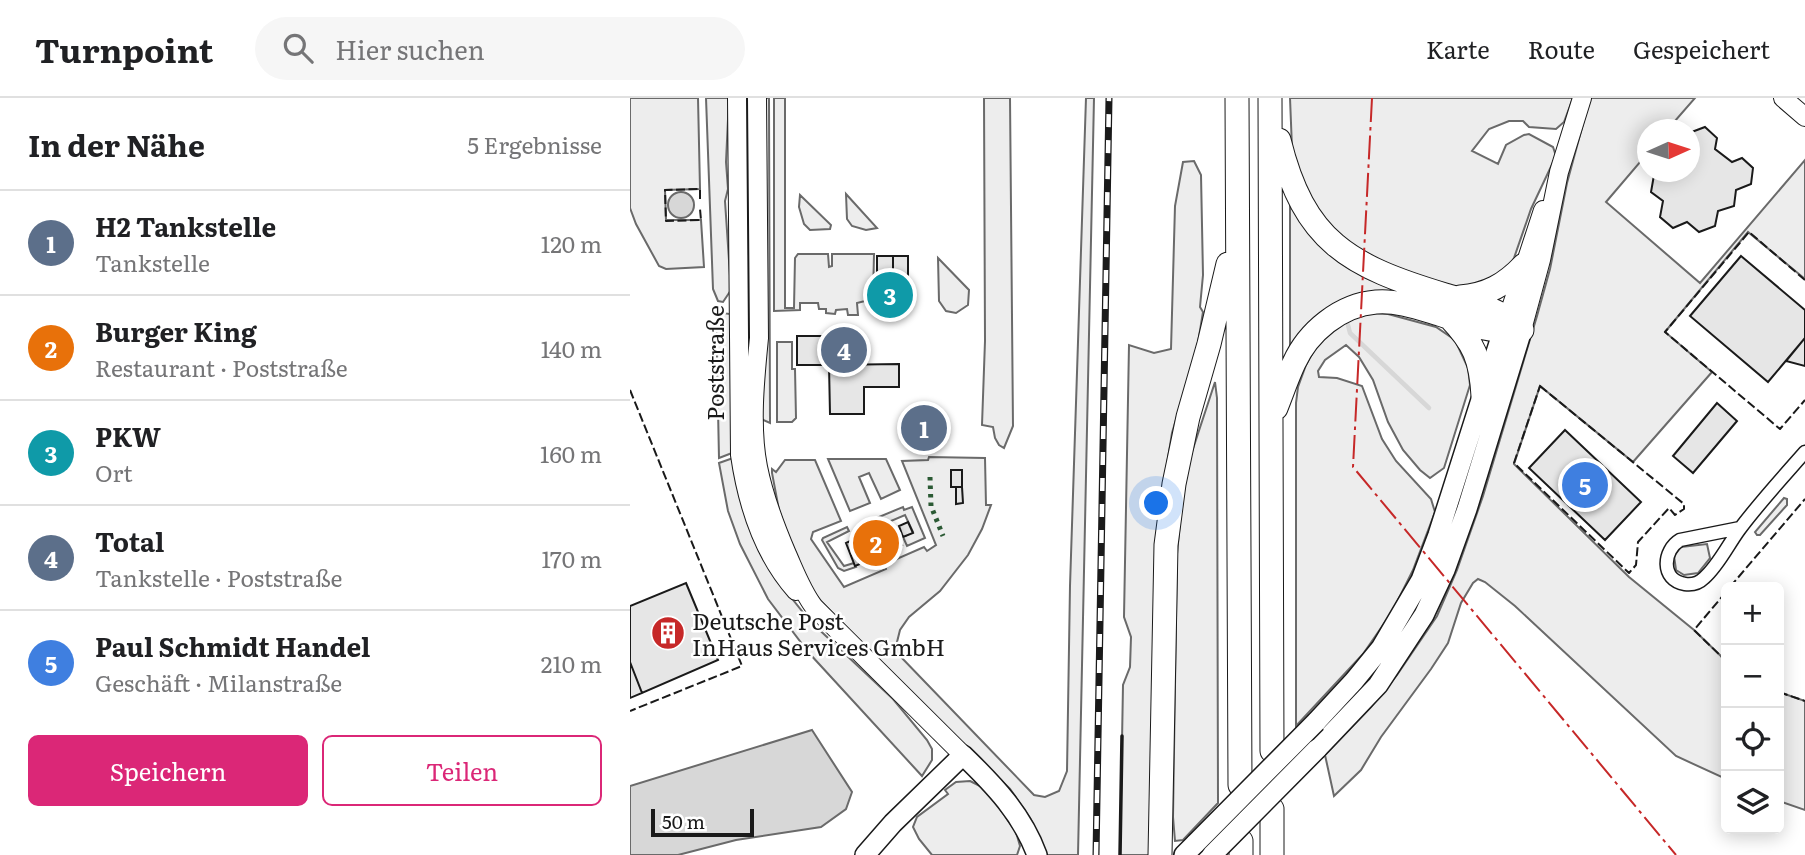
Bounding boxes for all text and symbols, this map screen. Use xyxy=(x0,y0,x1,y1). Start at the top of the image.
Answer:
search box xyxy=(255,17,745,80)
text: Turnpoint xyxy=(35,24,213,73)
icon: search xyxy=(279,29,317,67)
text: Hier suchen xyxy=(335,29,485,68)
text: Karte xyxy=(1426,31,1490,66)
text: Route xyxy=(1528,31,1595,66)
text: Gespeichert xyxy=(1633,31,1770,66)
north arrow xyxy=(1637,119,1700,182)
text: In der Nähe xyxy=(28,122,205,166)
text: 5 Ergebnisse xyxy=(467,127,602,161)
text: H2 Tankstelle xyxy=(95,206,276,245)
text: 1 xyxy=(46,226,56,260)
text: 120 m xyxy=(541,226,602,260)
text: Tankstelle xyxy=(95,245,210,279)
pin: 3 xyxy=(867,269,913,321)
street label: Poststraße xyxy=(697,305,731,421)
text: Burger King xyxy=(95,311,257,350)
pin: 4 xyxy=(821,324,867,376)
text: 2 xyxy=(45,331,57,365)
text: 140 m xyxy=(541,331,602,365)
text: Restaurant · Poststraße xyxy=(95,350,348,384)
pin: 1 xyxy=(901,402,947,454)
text: PKW xyxy=(95,416,161,455)
text: 3 xyxy=(45,436,57,470)
text: 160 m xyxy=(540,436,602,470)
text: Ort xyxy=(95,455,133,489)
pin: 5 xyxy=(1562,459,1608,511)
your location xyxy=(1139,486,1173,520)
pin: 2 xyxy=(853,517,899,569)
text: Total xyxy=(95,521,164,560)
text: 4 xyxy=(44,541,58,575)
text: 170 m xyxy=(541,541,602,575)
text: Tankstelle · Poststraße xyxy=(95,560,342,594)
map controls xyxy=(1721,582,1784,834)
button: + xyxy=(1721,582,1784,645)
place label: Deutsche Post InHaus Services GmbH xyxy=(692,603,945,663)
building icon: Deutsche Post InHaus Services GmbH xyxy=(649,614,687,652)
text: Paul Schmidt Handel xyxy=(95,626,370,665)
button: − xyxy=(1721,645,1784,708)
text: 5 xyxy=(45,646,57,680)
text: 210 m xyxy=(541,646,602,680)
text: Geschäft · Milanstraße xyxy=(95,665,342,699)
button: locate xyxy=(1721,708,1784,771)
button: Speichern xyxy=(28,735,308,806)
button: Teilen xyxy=(322,735,602,806)
button: layers xyxy=(1721,771,1784,834)
scale bar xyxy=(651,806,754,838)
text: 50 m xyxy=(662,807,705,835)

